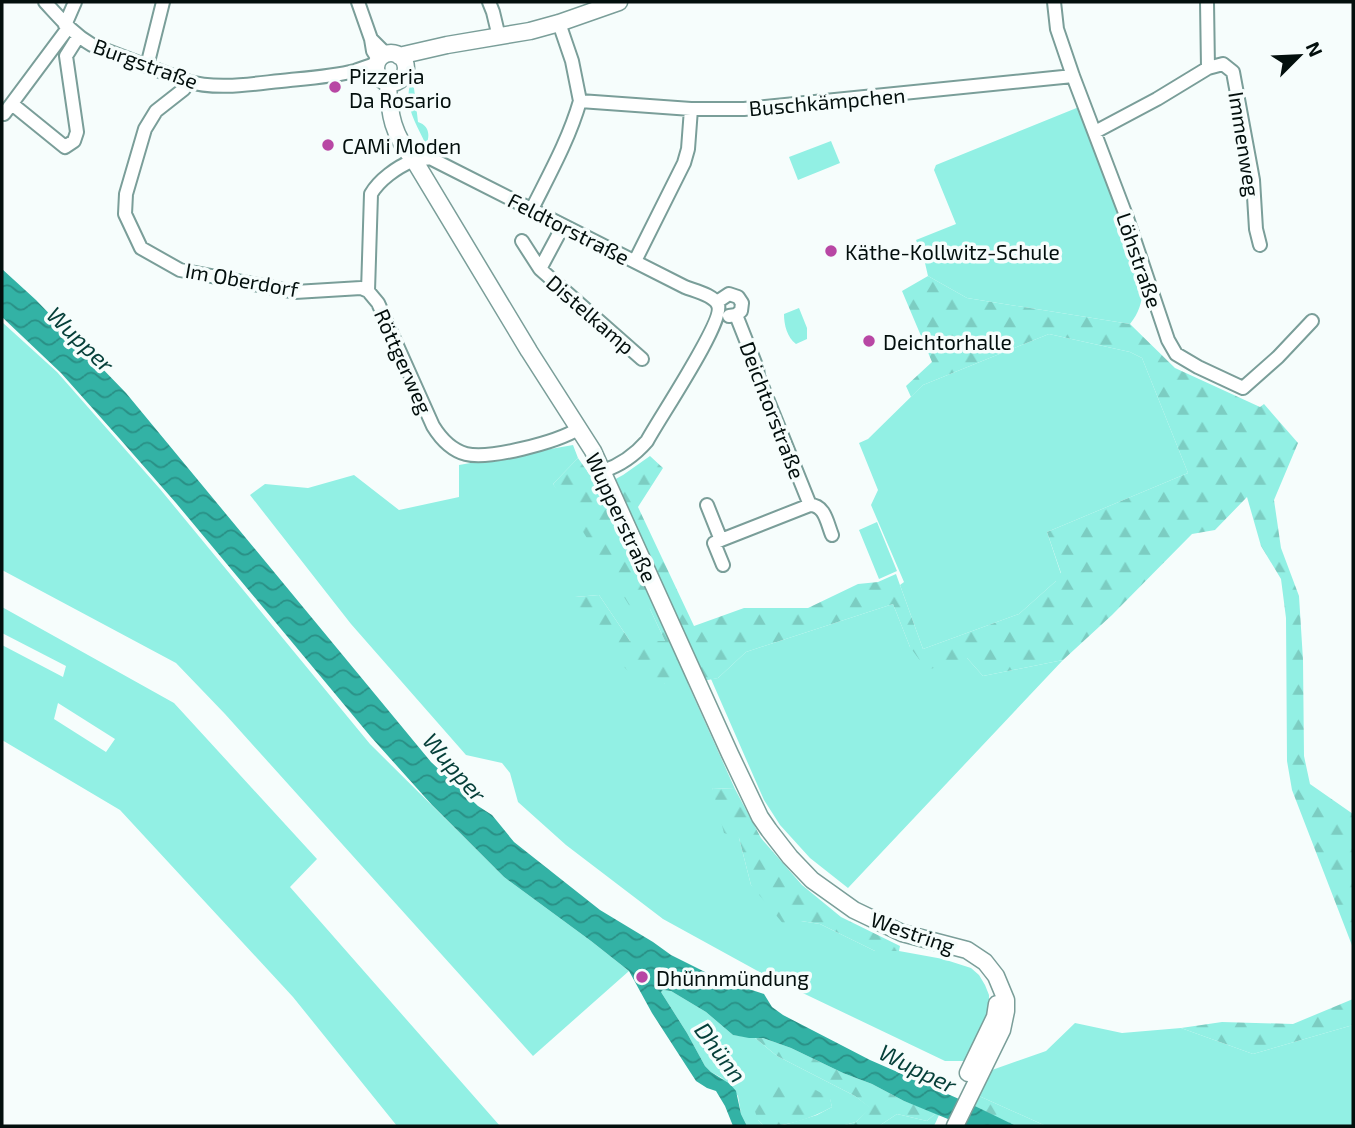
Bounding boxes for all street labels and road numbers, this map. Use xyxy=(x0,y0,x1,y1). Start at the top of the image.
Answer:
street label: Burgstraße xyxy=(90,33,202,93)
street label: Buschkämpchen xyxy=(748,82,906,120)
street label: Immenweg xyxy=(1224,90,1266,199)
street label: Feldtorstraße xyxy=(504,187,634,269)
street label: Löhstraße xyxy=(1112,209,1168,311)
street label: Im Oberdorf xyxy=(183,257,302,301)
street label: Distelkamp xyxy=(542,269,640,359)
street label: Röttgerweg xyxy=(370,305,438,418)
street label: Deichtorstraße xyxy=(735,338,811,482)
street label: Wupperstraße xyxy=(581,448,663,586)
street label: Westring xyxy=(868,906,958,958)

